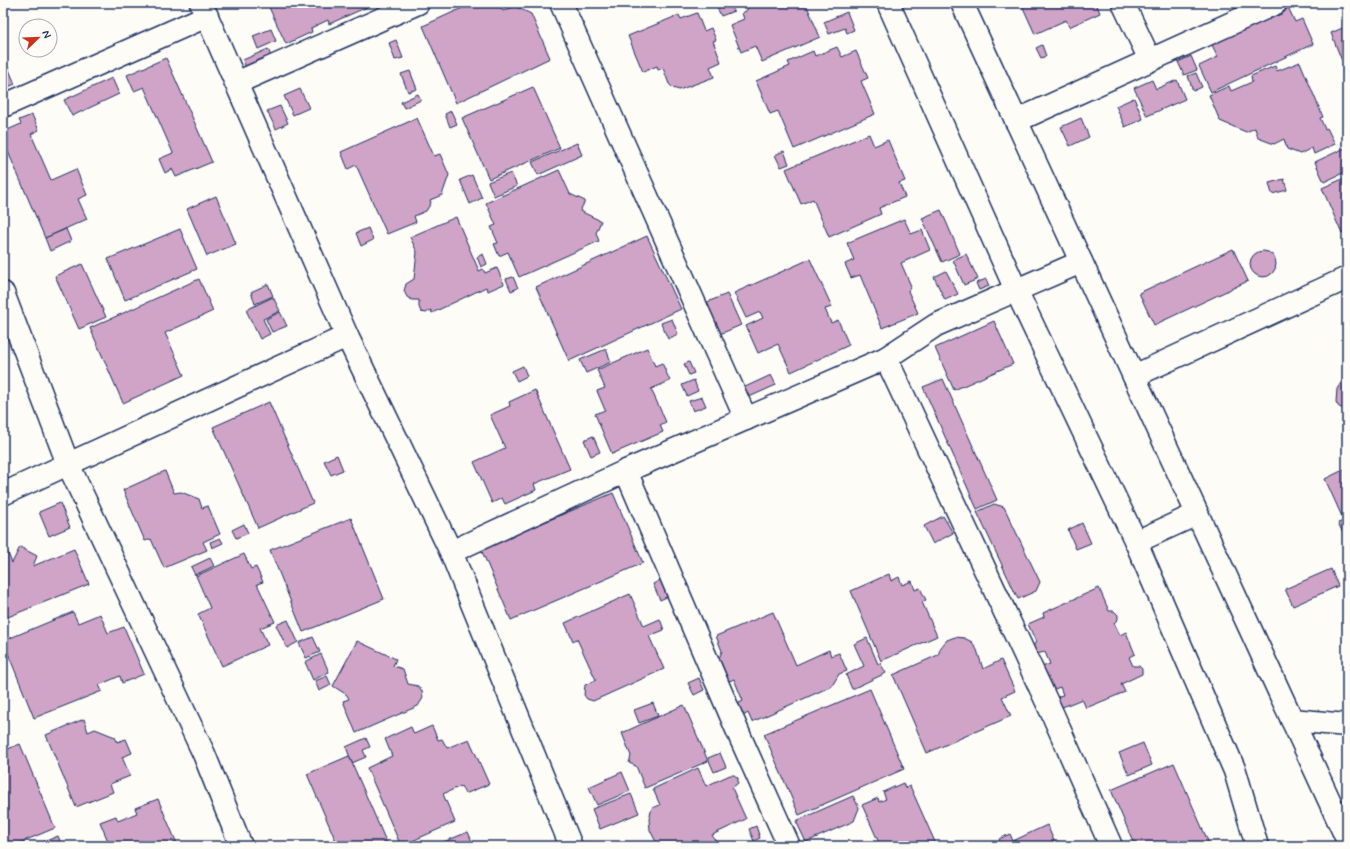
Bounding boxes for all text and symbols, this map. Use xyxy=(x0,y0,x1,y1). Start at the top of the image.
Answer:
north arrow xyxy=(18,18,58,58)
text: N xyxy=(38,28,54,41)

